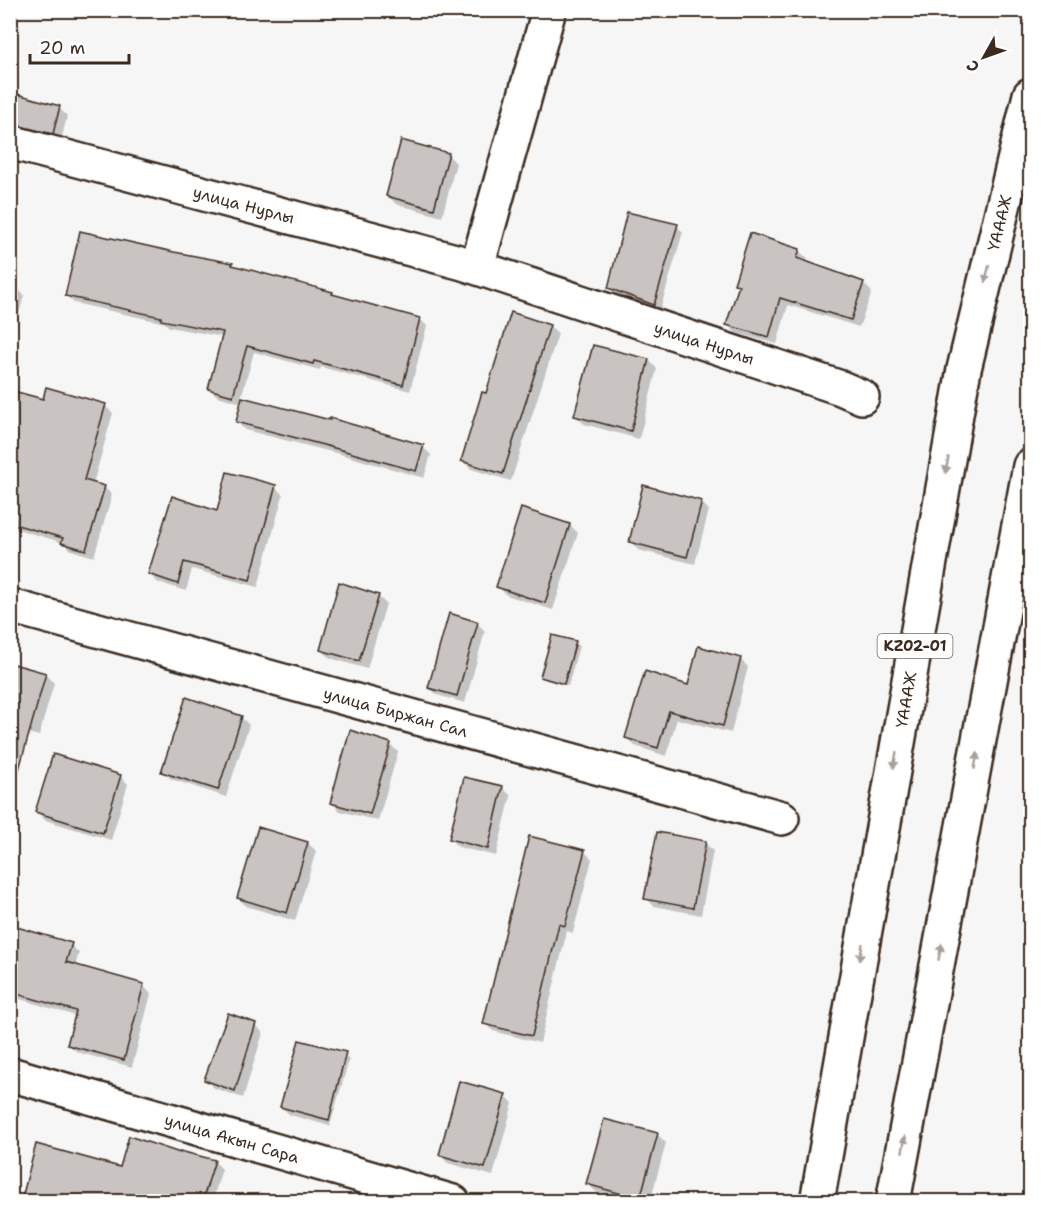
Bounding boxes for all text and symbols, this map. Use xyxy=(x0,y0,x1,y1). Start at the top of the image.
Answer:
scale bar xyxy=(30,27,129,65)
north arrow xyxy=(954,27,1014,87)
text: 20 m xyxy=(39,36,85,60)
text: С xyxy=(962,56,984,77)
street label: улица Нурлы xyxy=(191,181,297,229)
street label: ҮАААЖ xyxy=(983,193,1016,253)
one-way arrow xyxy=(982,265,992,283)
street label: улица Нурлы xyxy=(651,317,757,370)
one-way arrow xyxy=(943,455,952,474)
road number: KZ02-01 xyxy=(878,634,952,658)
street label: ҮАААЖ xyxy=(891,670,921,730)
street label: улица Биржан Сал xyxy=(321,683,470,742)
one-way arrow xyxy=(890,751,899,770)
one-way arrow xyxy=(971,751,980,770)
one-way arrow xyxy=(857,943,866,962)
one-way arrow xyxy=(936,943,945,962)
street label: улица Акын Сара xyxy=(162,1109,301,1168)
one-way arrow xyxy=(900,1134,909,1153)

